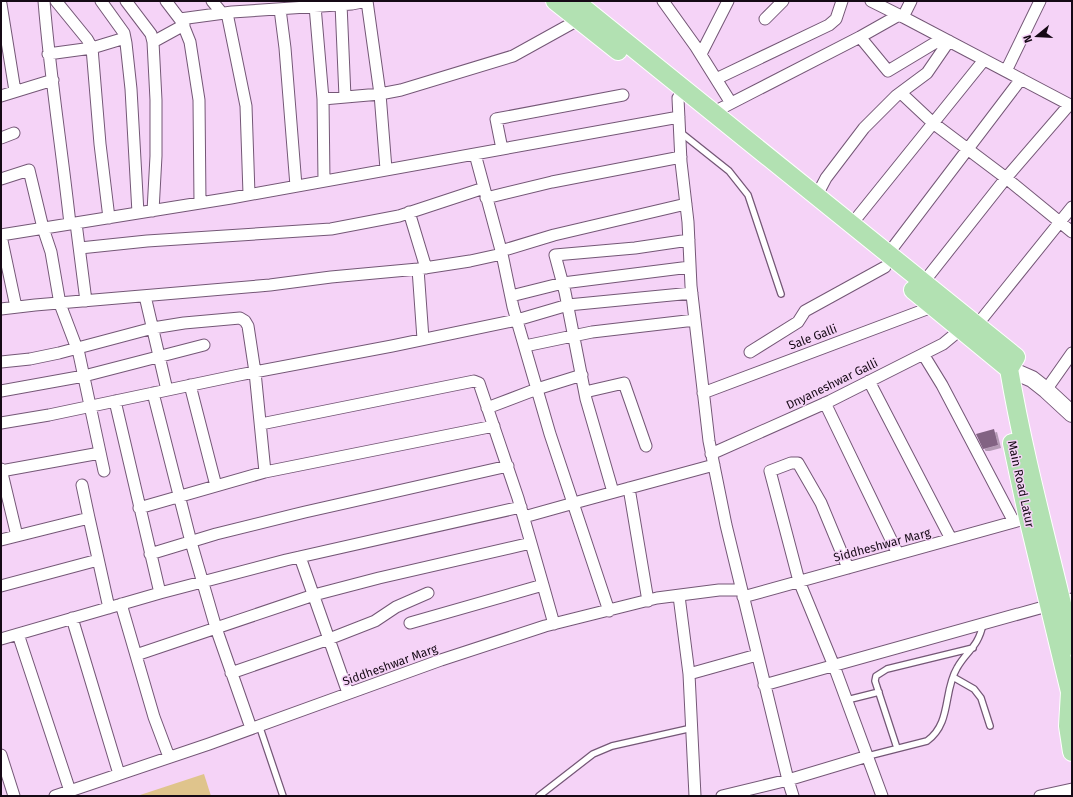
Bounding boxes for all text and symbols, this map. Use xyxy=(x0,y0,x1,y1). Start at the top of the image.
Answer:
north arrow xyxy=(1017,16,1057,56)
text: N xyxy=(1021,33,1035,44)
street label: Sale Galli xyxy=(787,321,839,353)
street label: Dnyaneshwar Galli xyxy=(784,356,880,412)
street label: Main Road Latur xyxy=(1005,439,1037,529)
street label: Siddheshwar Marg xyxy=(832,525,933,565)
street label: Siddheshwar Marg xyxy=(341,641,440,689)

